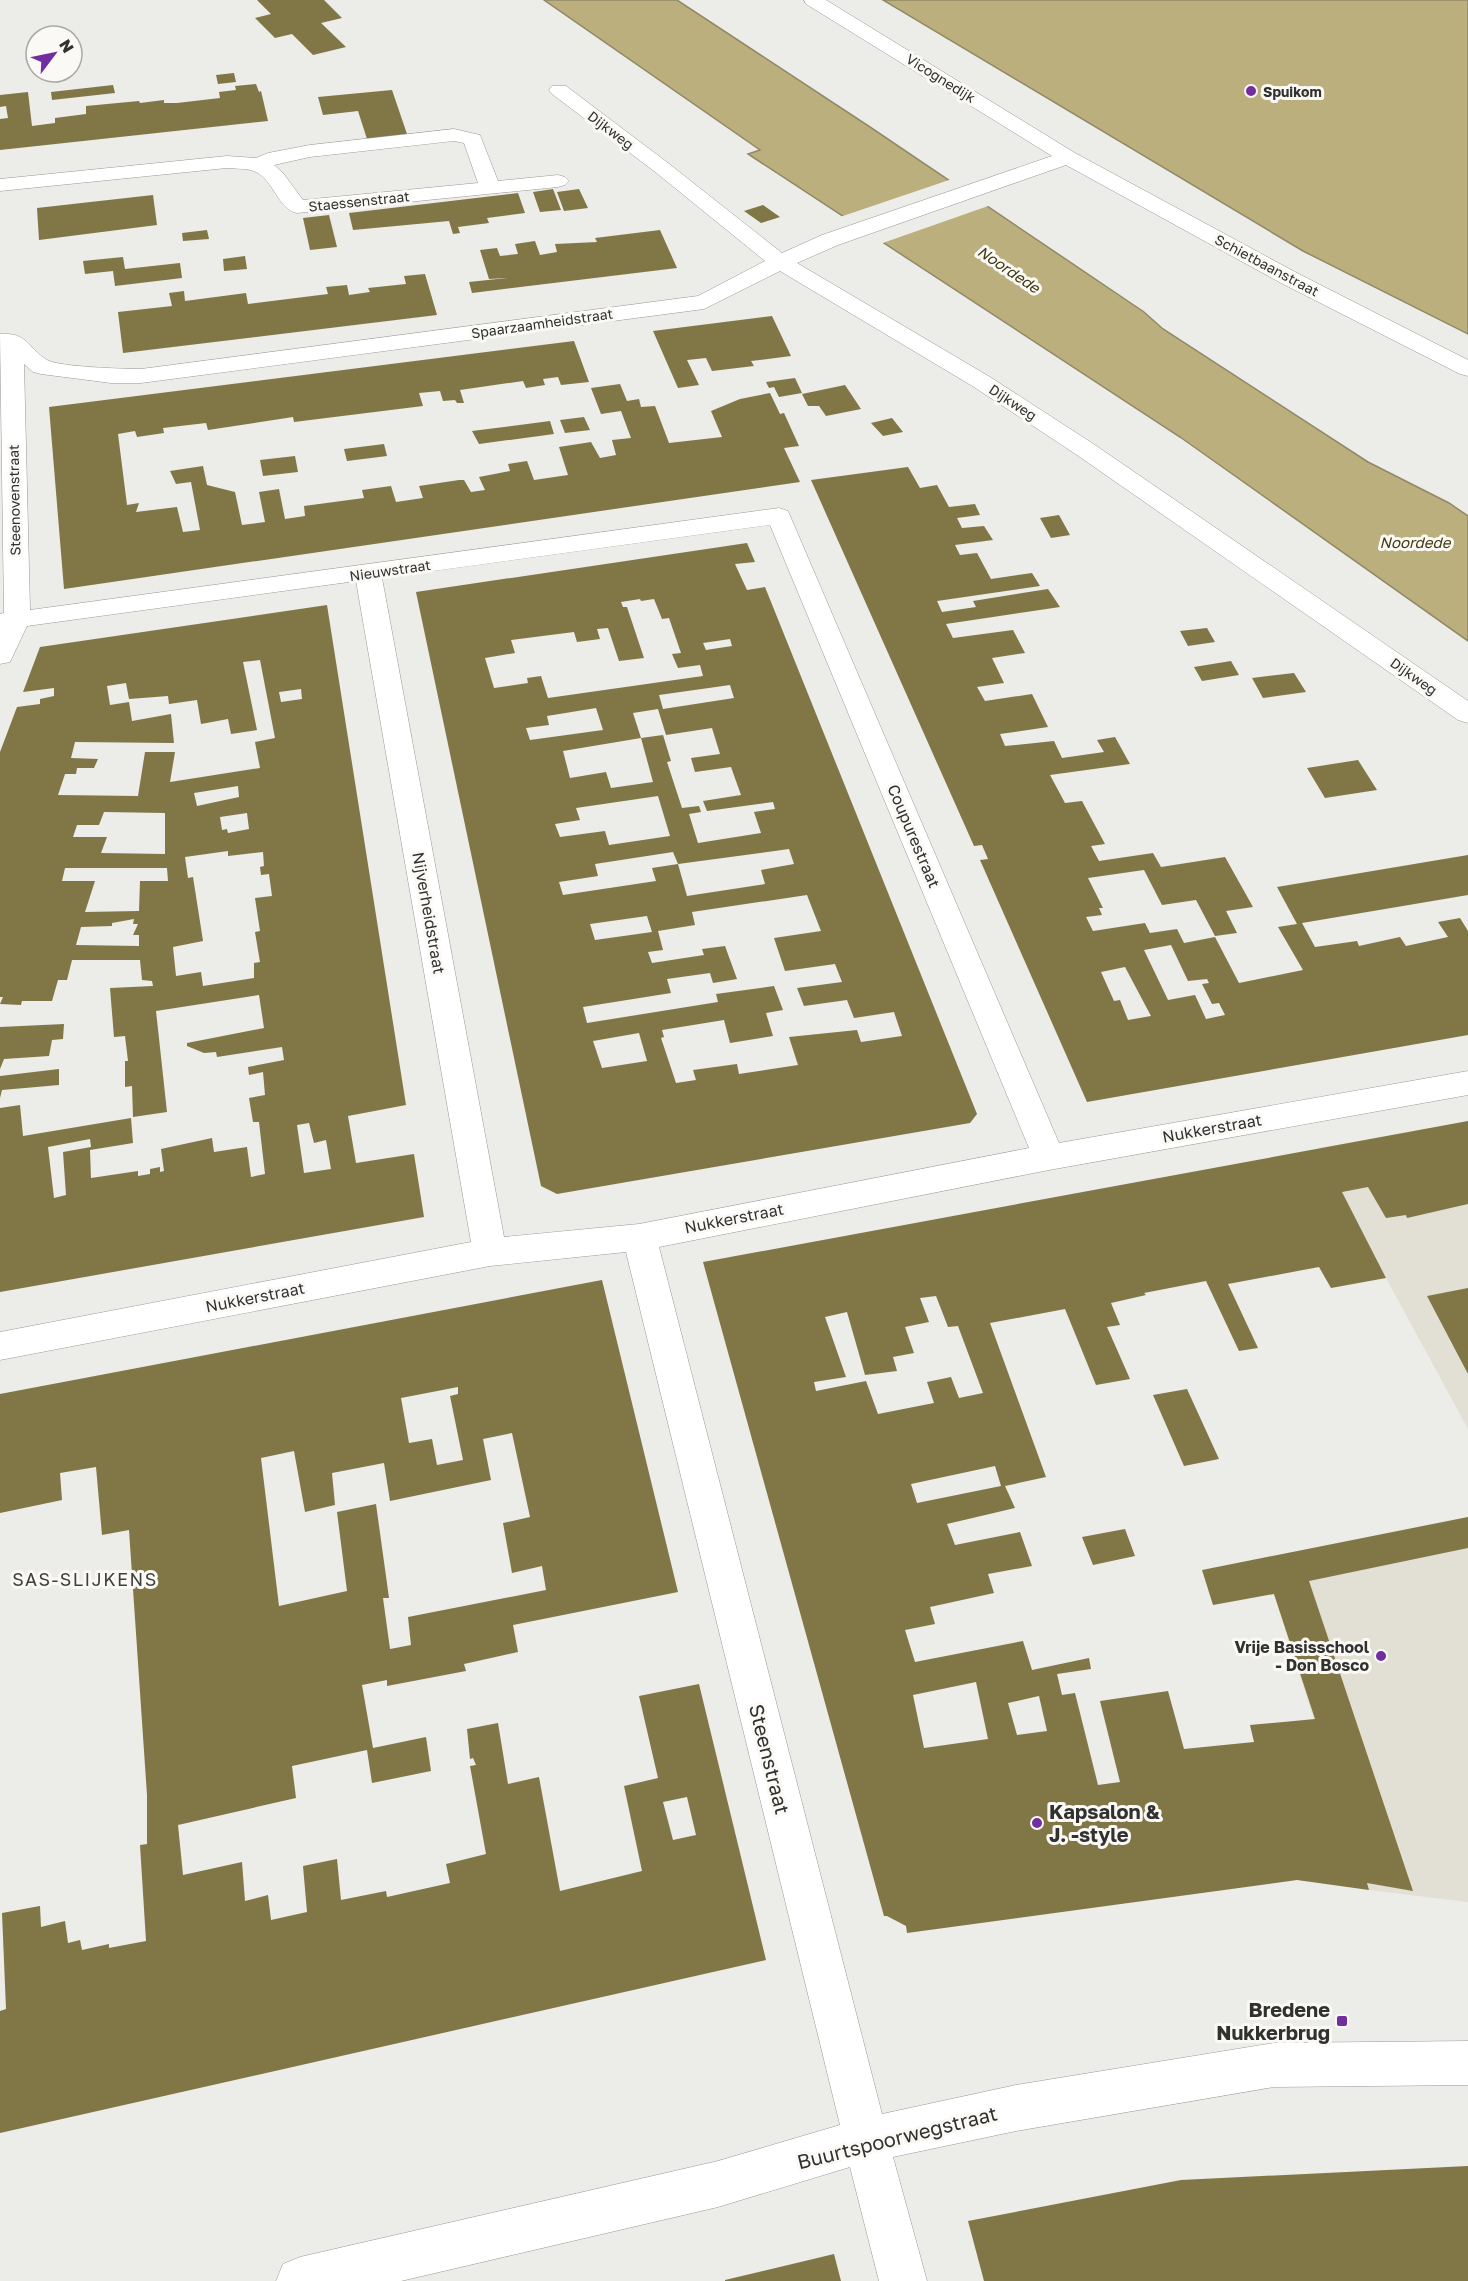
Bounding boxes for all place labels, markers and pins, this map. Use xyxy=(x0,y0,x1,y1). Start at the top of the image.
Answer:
place label: Spuikom xyxy=(1263,83,1322,100)
marker: Spuikom xyxy=(1244,84,1258,98)
place label: Vrije Basisschool - Don Bosco xyxy=(1234,1637,1370,1675)
marker: Vrije Basisschool - Don Bosco xyxy=(1374,1649,1388,1663)
place label: Kapsalon & J. -style xyxy=(1049,1799,1161,1846)
marker: Kapsalon & J. -style xyxy=(1030,1816,1044,1830)
place label: Bredene Nukkerbrug xyxy=(1216,1997,1330,2044)
marker: Bredene Nukkerbrug xyxy=(1335,2014,1349,2028)

